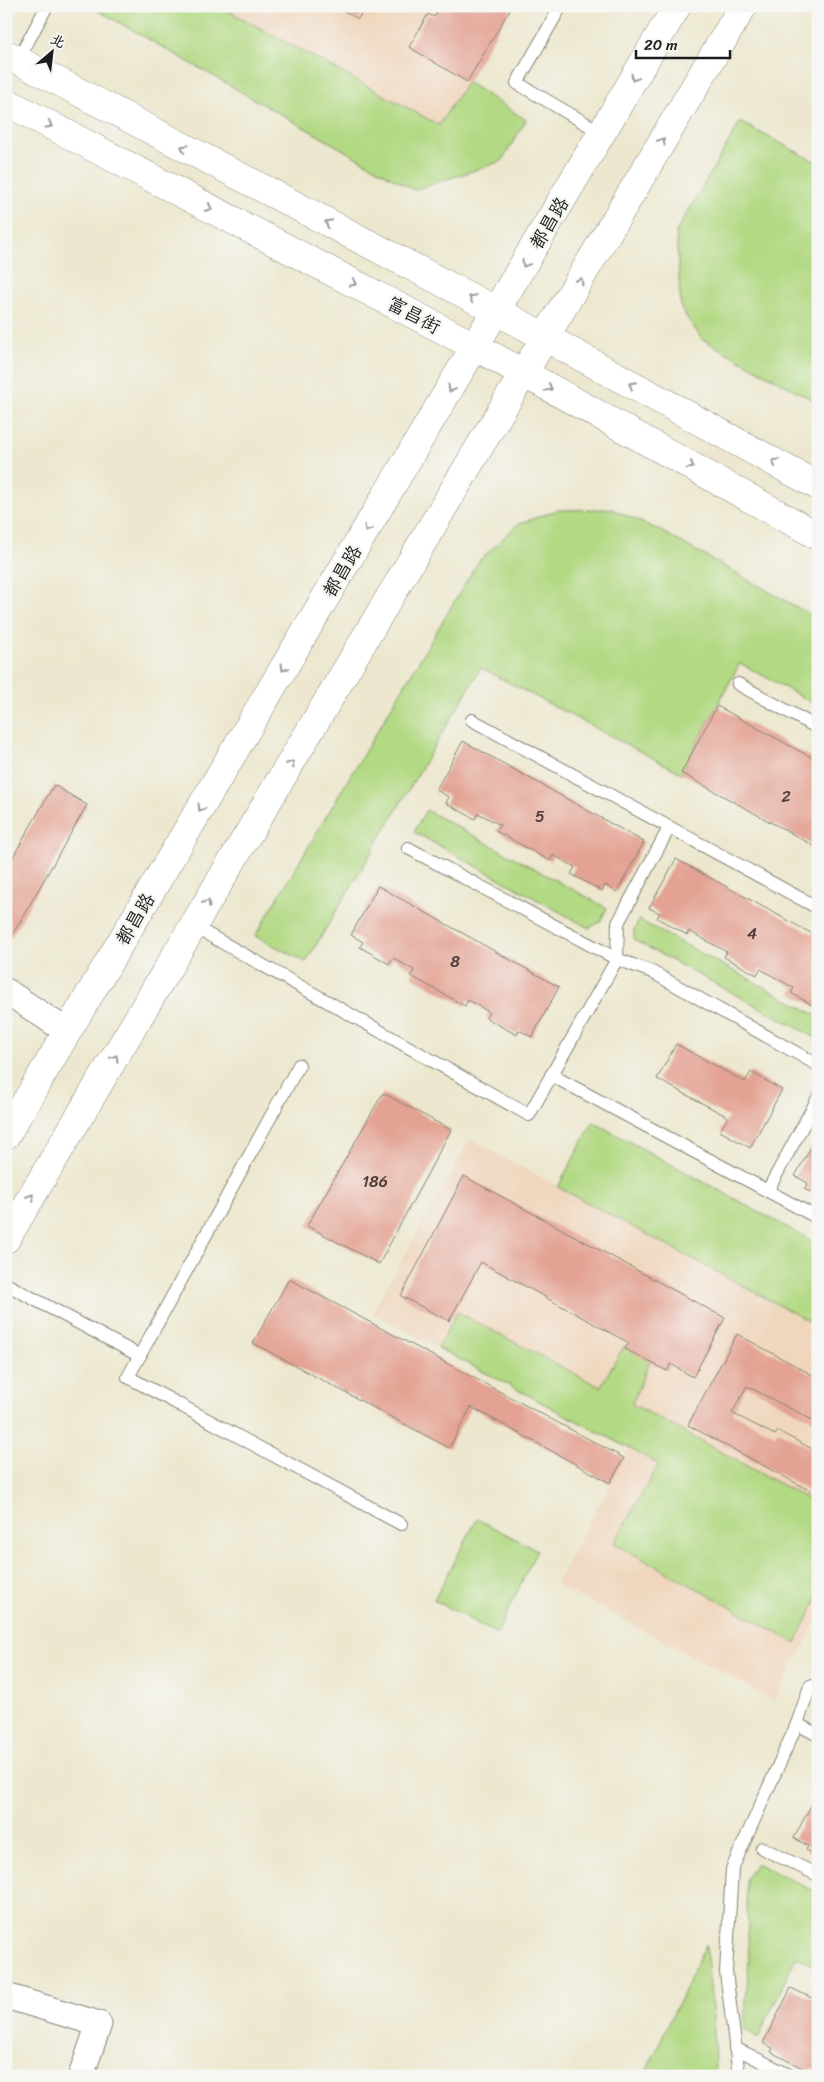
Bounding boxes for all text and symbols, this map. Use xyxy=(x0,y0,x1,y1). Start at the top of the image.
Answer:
text: 北 xyxy=(46,27,70,55)
north arrow xyxy=(28,28,78,78)
scale bar xyxy=(636,28,730,60)
text: 20 m xyxy=(644,32,678,58)
one-way arrow xyxy=(631,73,641,82)
one-way arrow xyxy=(44,119,53,129)
one-way arrow xyxy=(656,138,666,147)
one-way arrow xyxy=(180,144,189,154)
street label: 都昌路 xyxy=(520,190,578,256)
one-way arrow xyxy=(204,202,213,212)
one-way arrow xyxy=(324,219,333,229)
one-way arrow xyxy=(521,258,531,267)
one-way arrow xyxy=(348,277,357,287)
one-way arrow xyxy=(573,278,583,287)
street label: 富昌街 xyxy=(381,287,447,343)
one-way arrow xyxy=(468,294,477,304)
one-way arrow xyxy=(628,381,637,391)
one-way arrow xyxy=(543,382,552,392)
one-way arrow xyxy=(447,384,457,393)
one-way arrow xyxy=(771,459,780,469)
one-way arrow xyxy=(686,460,695,470)
one-way arrow xyxy=(364,523,374,532)
street label: 都昌路 xyxy=(313,538,371,604)
one-way arrow xyxy=(281,663,291,672)
one-way arrow xyxy=(284,760,294,769)
house number: 2 xyxy=(781,782,791,811)
house number: 5 xyxy=(535,802,545,831)
one-way arrow xyxy=(198,803,208,812)
street label: 都昌路 xyxy=(106,886,164,952)
one-way arrow xyxy=(201,900,211,909)
house number: 4 xyxy=(747,919,757,948)
house number: 8 xyxy=(450,947,460,976)
one-way arrow xyxy=(108,1054,118,1063)
house number: 186 xyxy=(362,1167,388,1196)
one-way arrow xyxy=(25,1194,35,1203)

